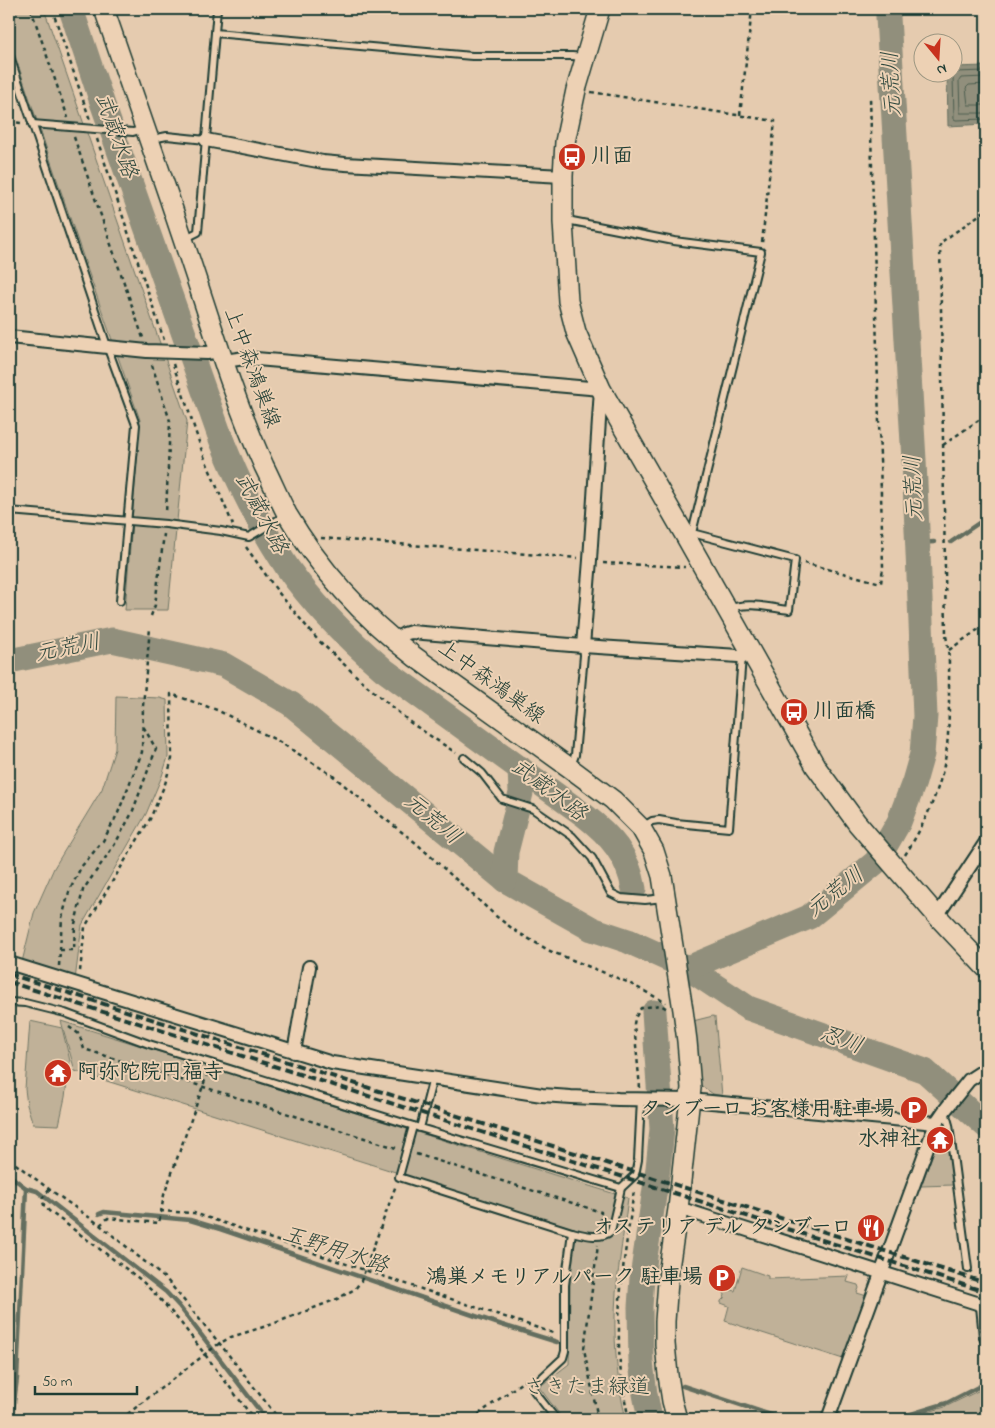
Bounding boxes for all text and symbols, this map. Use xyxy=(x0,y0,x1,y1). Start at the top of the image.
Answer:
north arrow xyxy=(912,32,962,82)
water label: 元荒川 xyxy=(875,50,911,118)
text: N xyxy=(934,57,949,80)
water label: 武蔵水路 xyxy=(86,89,145,185)
bus stop icon: 川面 xyxy=(557,142,587,172)
place label: 川面 xyxy=(591,142,633,172)
street label: 上中森鴻巣線 xyxy=(215,304,287,432)
water label: 元荒川 xyxy=(898,454,932,522)
water label: 武蔵水路 xyxy=(225,468,296,562)
water label: 元荒川 xyxy=(33,627,103,671)
street label: 上中森鴻巣線 xyxy=(431,634,551,732)
bus stop icon: 川面橋 xyxy=(779,697,809,727)
place label: 川面橋 xyxy=(813,697,876,727)
water label: 武蔵水路 xyxy=(503,752,594,831)
water label: 元荒川 xyxy=(396,787,468,853)
water label: 元荒川 xyxy=(800,860,872,926)
water label: 忍川 xyxy=(815,1018,867,1064)
temple icon: 阿弥陀院円福寺 xyxy=(43,1058,73,1088)
place label: 阿弥陀院円福寺 xyxy=(77,1058,224,1088)
place label: タンブーロ お客様用駐車場 xyxy=(640,1095,895,1125)
parking icon: タンブーロ お客様用駐車場 xyxy=(899,1095,929,1125)
place label: 水神社 xyxy=(858,1125,921,1155)
temple icon: 水神社 xyxy=(925,1125,955,1155)
place label: オステリア デル タンブーロ xyxy=(593,1213,852,1243)
restaurant icon: オステリア デル タンブーロ xyxy=(856,1213,886,1243)
water label: 玉野用水路 xyxy=(278,1219,394,1284)
place label: 鴻巣メモリアルパーク 駐車場 xyxy=(426,1263,703,1293)
parking icon: 鴻巣メモリアルパーク 駐車場 xyxy=(707,1263,737,1293)
scale bar xyxy=(35,1363,138,1395)
text: 50 m xyxy=(42,1371,73,1393)
park label: さきたま緑道 xyxy=(524,1373,650,1403)

